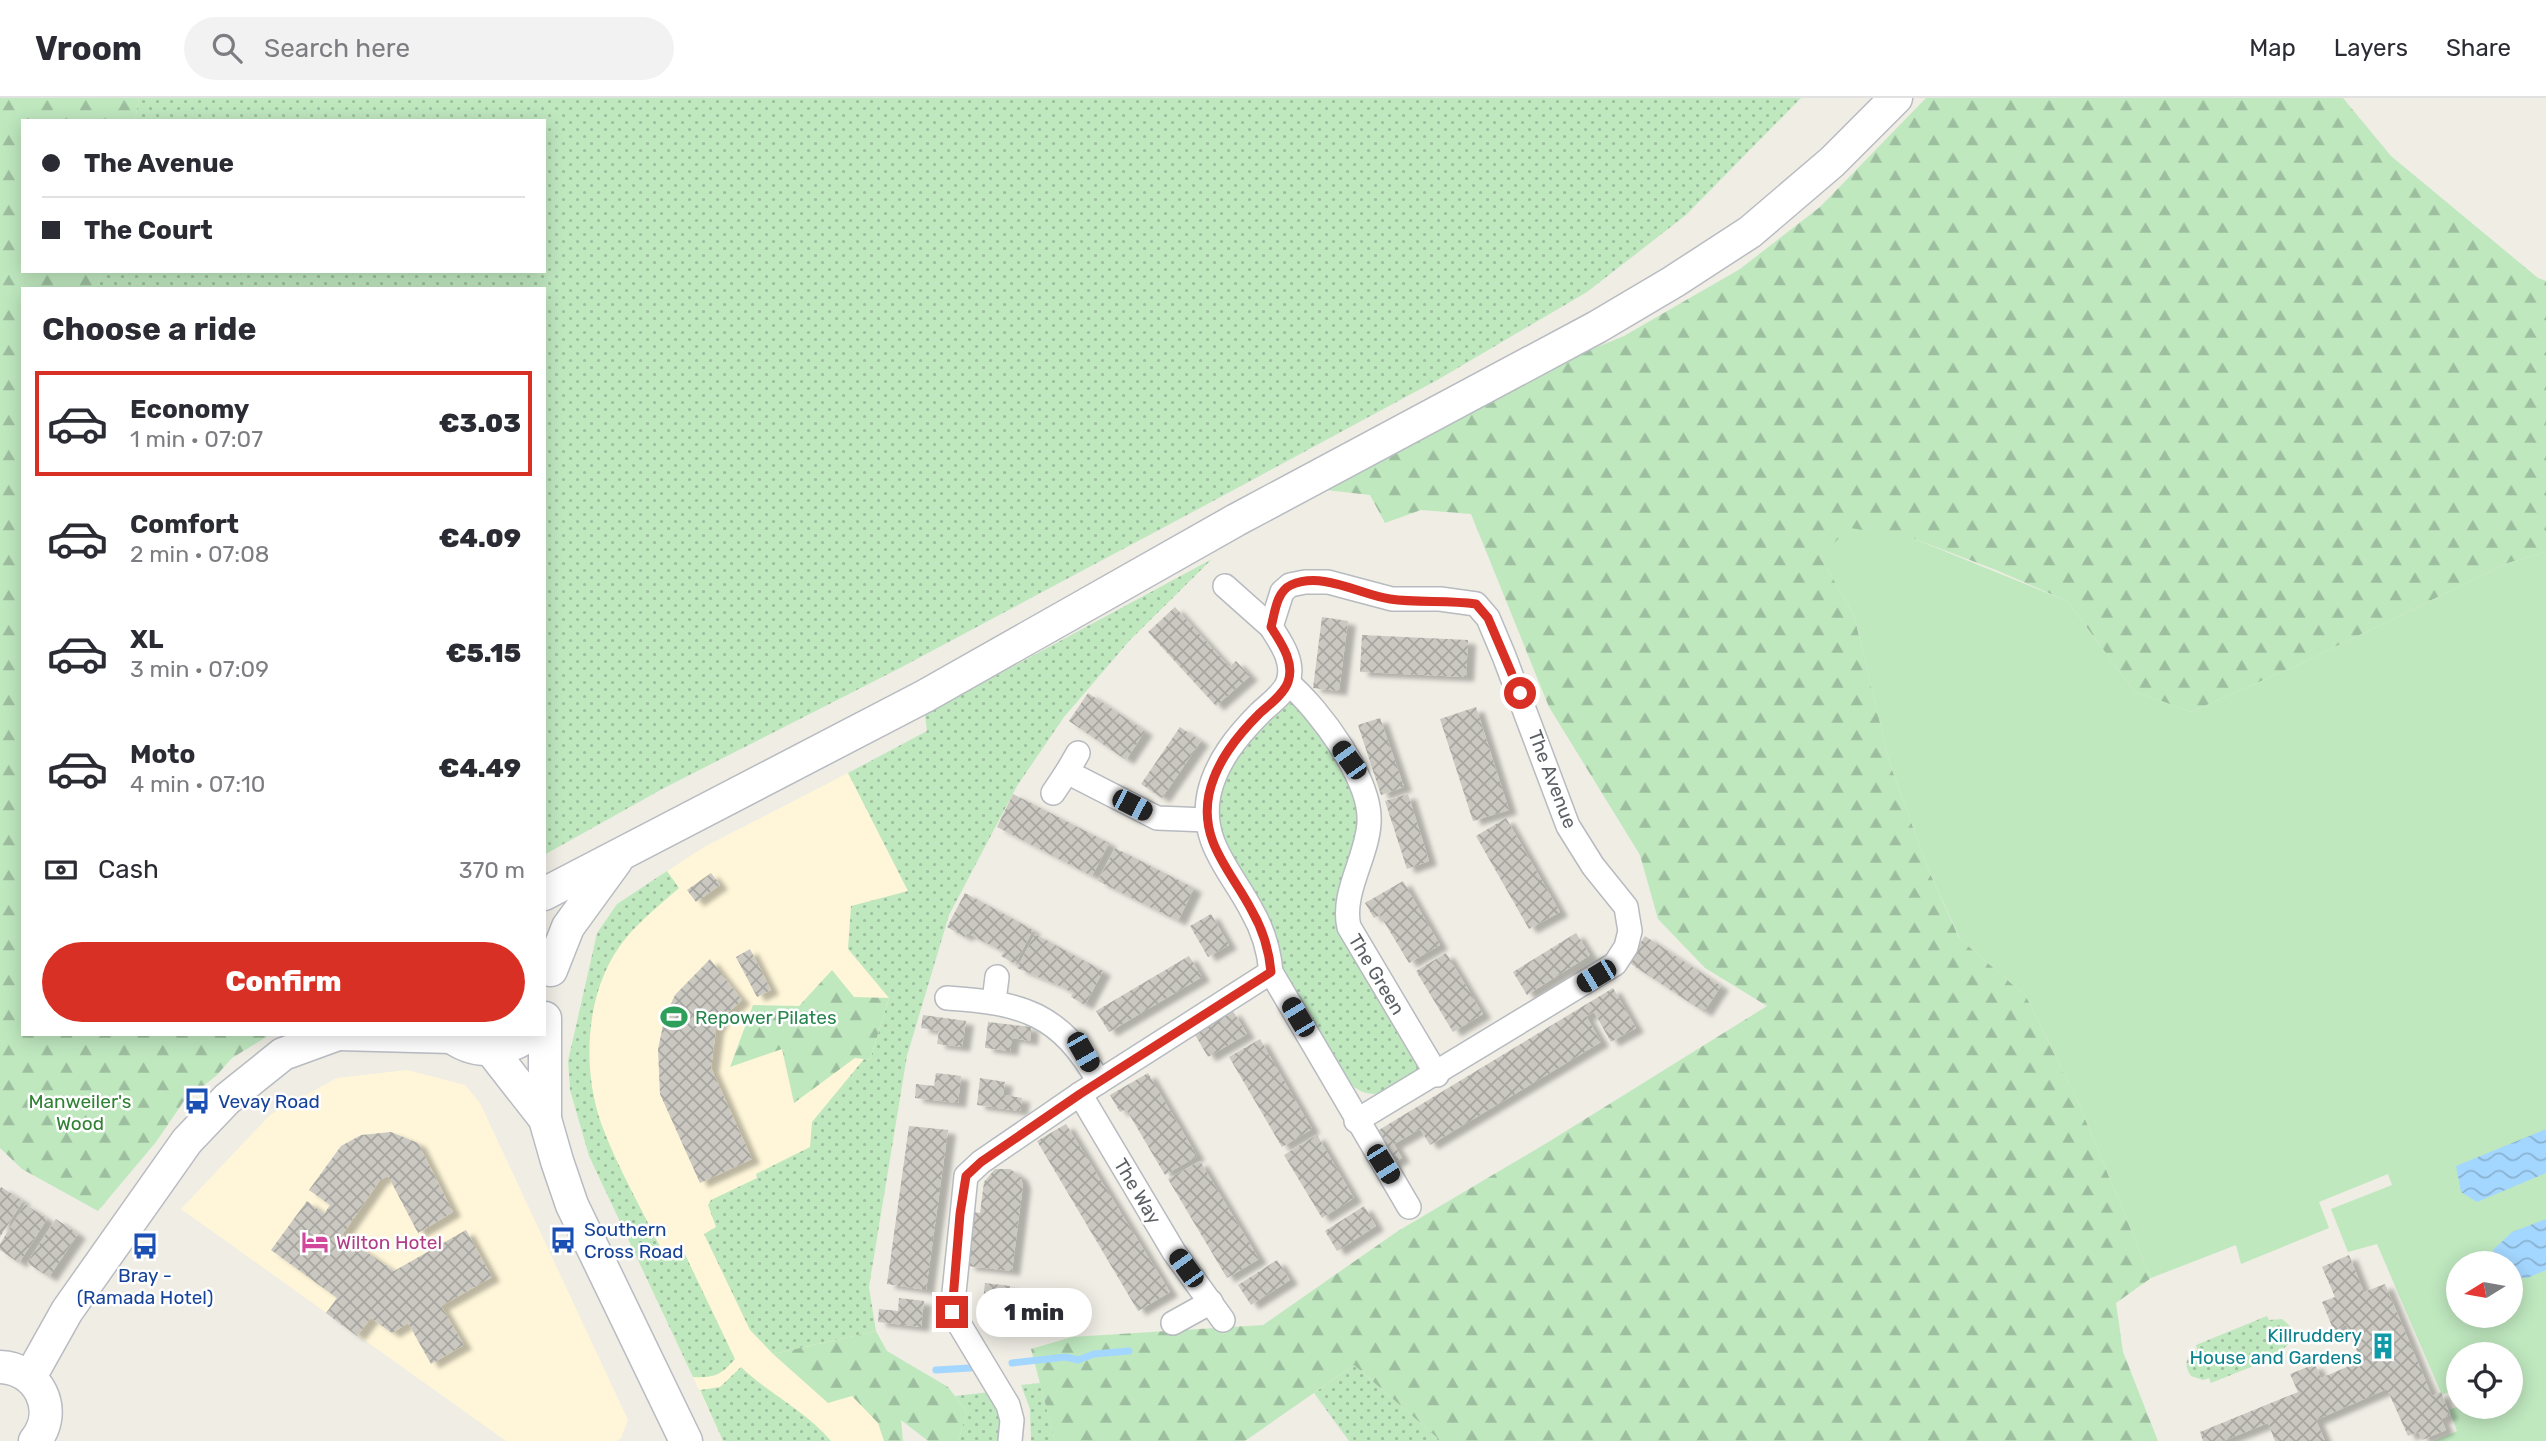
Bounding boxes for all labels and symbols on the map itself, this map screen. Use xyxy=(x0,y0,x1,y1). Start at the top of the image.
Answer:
route start xyxy=(1504,677,1536,709)
street label: The Avenue xyxy=(1523,727,1582,832)
car xyxy=(1329,737,1370,783)
car xyxy=(1109,786,1156,824)
street label: The Green xyxy=(1343,930,1410,1019)
car xyxy=(1573,956,1620,996)
car xyxy=(1279,994,1318,1040)
sports icon: Repower Pilates xyxy=(659,1002,689,1032)
place label: Repower Pilates xyxy=(695,1006,837,1029)
car xyxy=(1064,1029,1103,1075)
bus stop icon: Vevay Road xyxy=(182,1086,212,1116)
park label: Manweiler's Wood xyxy=(28,1090,132,1135)
place label: Vevay Road xyxy=(218,1090,320,1113)
car xyxy=(1363,1141,1404,1187)
street label: The Way xyxy=(1109,1154,1166,1228)
place label: Southern Cross Road xyxy=(584,1218,684,1263)
bus stop icon: Southern Cross Road xyxy=(548,1225,578,1255)
hotel icon: Wilton Hotel xyxy=(300,1227,330,1257)
bus stop icon: Bray - (Ramada Hotel) xyxy=(130,1231,160,1261)
place label: Wilton Hotel xyxy=(336,1231,442,1254)
car xyxy=(1166,1245,1207,1291)
north arrow xyxy=(2446,1251,2524,1328)
place label: Bray - (Ramada Hotel) xyxy=(77,1264,213,1309)
callout: 1 min xyxy=(976,1288,1092,1336)
route end xyxy=(936,1296,968,1328)
place label: Killruddery House and Gardens xyxy=(2190,1324,2362,1369)
building icon: Killruddery House and Gardens xyxy=(2368,1331,2398,1361)

